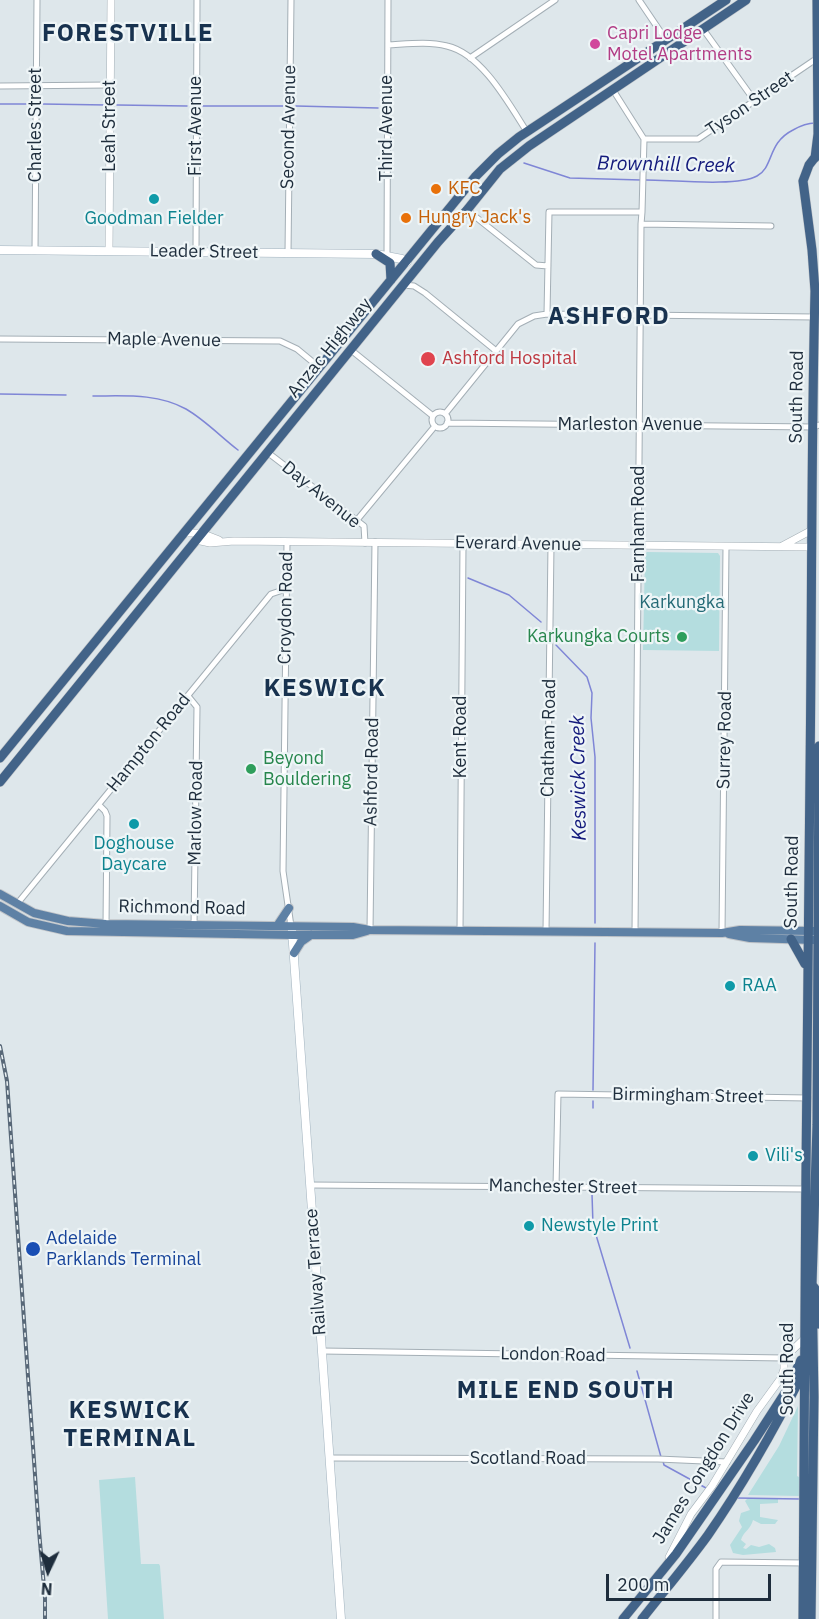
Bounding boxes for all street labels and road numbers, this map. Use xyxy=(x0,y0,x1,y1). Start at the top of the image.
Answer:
street label: Second Avenue xyxy=(277,65,301,189)
street label: Tyson Street xyxy=(702,67,798,141)
street label: Charles Street xyxy=(25,68,47,182)
street label: Third Avenue xyxy=(376,75,398,181)
street label: First Avenue xyxy=(185,76,207,176)
street label: Leah Street xyxy=(99,80,121,172)
street label: Leader Street xyxy=(149,240,259,264)
street label: Anzac Highway xyxy=(283,294,377,402)
street label: Maple Avenue xyxy=(107,328,221,352)
street label: South Road xyxy=(785,350,809,444)
street label: Marleston Avenue xyxy=(557,414,703,436)
street label: Day Avenue xyxy=(277,457,365,533)
street label: Farnham Road xyxy=(628,466,650,582)
street label: Everard Avenue xyxy=(455,532,581,556)
street label: Croydon Road xyxy=(274,551,298,665)
street label: Chatham Road xyxy=(537,679,561,797)
street label: Hampton Road xyxy=(103,689,195,797)
street label: Surrey Road xyxy=(713,691,737,789)
street label: Kent Road xyxy=(450,695,472,779)
street label: Ashford Road xyxy=(360,717,384,827)
street label: Marlow Road xyxy=(184,760,208,866)
street label: South Road xyxy=(780,835,804,929)
street label: Richmond Road xyxy=(118,896,246,920)
street label: Birmingham Street xyxy=(612,1084,764,1108)
street label: Manchester Street xyxy=(489,1175,637,1199)
street label: Railway Terrace xyxy=(301,1208,331,1336)
street label: South Road xyxy=(777,1323,799,1415)
street label: London Road xyxy=(500,1343,606,1367)
street label: James Congdon Drive xyxy=(648,1388,760,1548)
street label: Scotland Road xyxy=(470,1448,586,1470)

